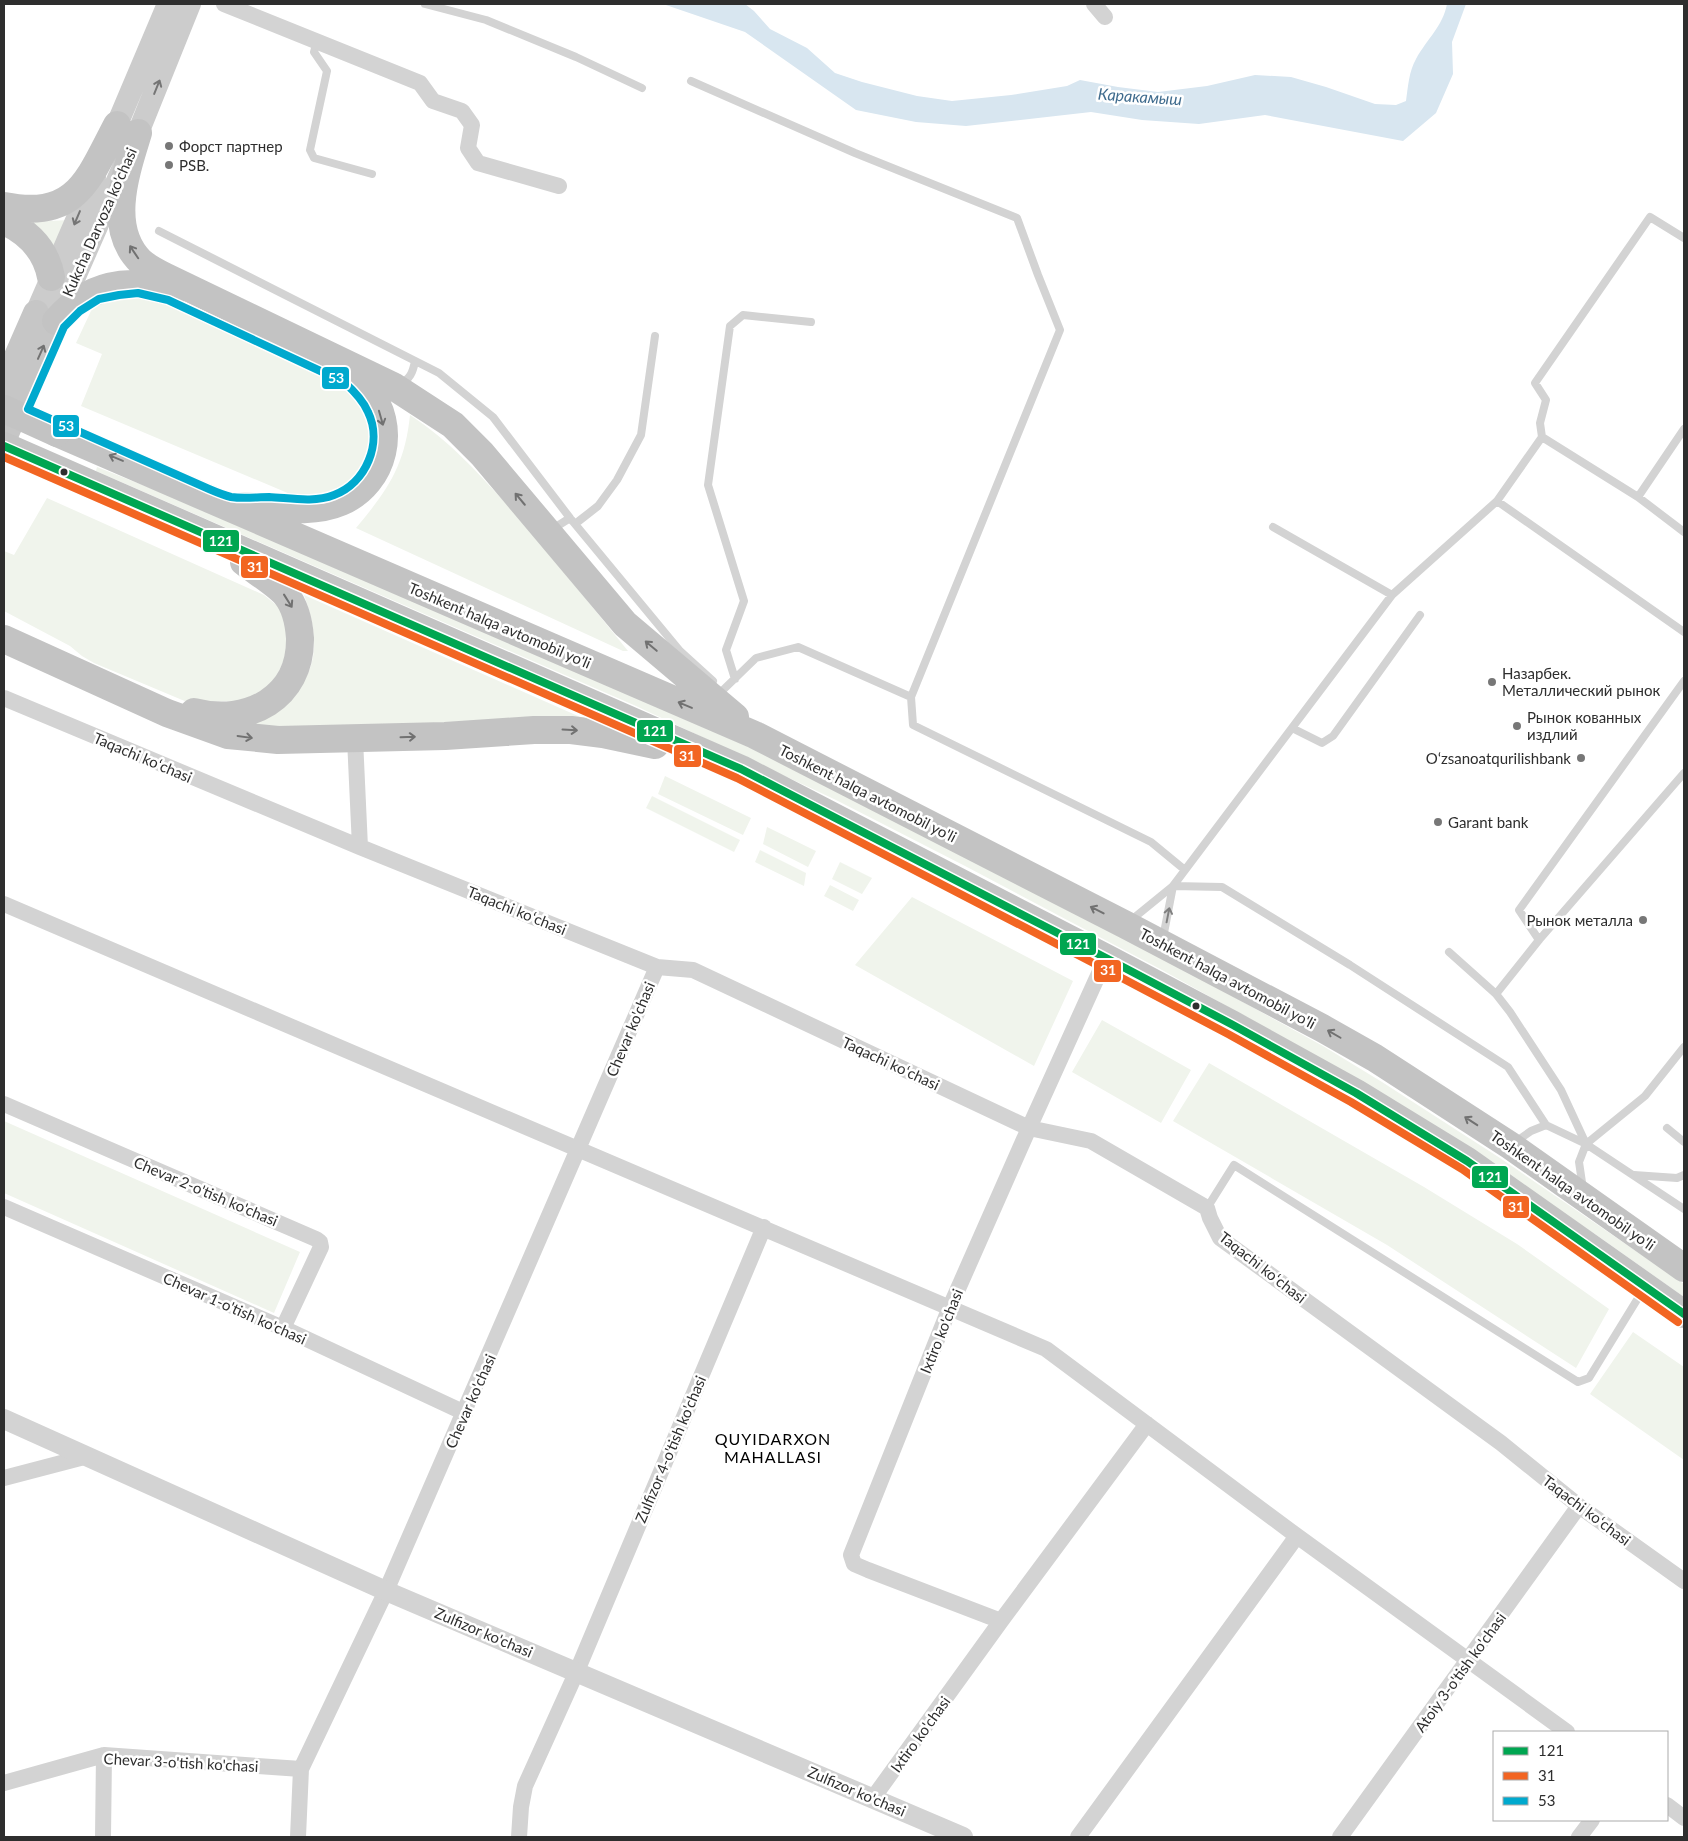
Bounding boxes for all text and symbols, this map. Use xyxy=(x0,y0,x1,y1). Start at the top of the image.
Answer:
one-way arrow xyxy=(152,80,162,95)
water label: Каракамыш xyxy=(1097,84,1183,108)
place label: Форст партнер xyxy=(179,137,283,155)
marker: Форст партнер xyxy=(163,140,175,152)
street label: Kukcha Darvoza ko'chasi xyxy=(58,145,140,299)
place label: PSB. xyxy=(179,156,209,174)
marker: PSB. xyxy=(163,159,175,171)
one-way arrow xyxy=(72,210,81,225)
one-way arrow xyxy=(128,245,139,259)
one-way arrow xyxy=(37,345,47,360)
line badge: 53 xyxy=(321,366,350,390)
text: 53 xyxy=(328,369,344,386)
one-way arrow xyxy=(377,409,387,425)
line badge: 53 xyxy=(52,414,80,438)
text: 53 xyxy=(58,417,74,434)
one-way arrow xyxy=(108,453,124,462)
unlabelled marker xyxy=(59,467,69,477)
one-way arrow xyxy=(514,493,526,506)
line badge: 121 xyxy=(202,529,240,553)
text: 121 xyxy=(209,532,233,549)
line badge: 31 xyxy=(240,555,269,579)
text: 31 xyxy=(247,558,263,575)
street label: Toshkent halqa avtomobil yo'li xyxy=(406,578,594,672)
one-way arrow xyxy=(284,593,294,607)
one-way arrow xyxy=(645,641,658,652)
place label: Назарбек. Металлический рынок xyxy=(1502,664,1660,699)
marker: Назарбек. Металлический рынок xyxy=(1486,676,1498,688)
one-way arrow xyxy=(678,699,693,709)
place label: Рынок кованных издлий xyxy=(1527,708,1642,743)
line badge: 121 xyxy=(636,719,674,743)
marker: Рынок кованных издлий xyxy=(1511,720,1523,732)
text: 121 xyxy=(643,722,667,739)
one-way arrow xyxy=(562,726,578,735)
street label: Taqachi koʻchasi xyxy=(91,728,195,786)
one-way arrow xyxy=(399,732,415,742)
one-way arrow xyxy=(237,733,253,743)
street label: Toshkent halqa avtomobil yo'li xyxy=(776,740,960,846)
line badge: 31 xyxy=(673,744,702,768)
text: 31 xyxy=(679,747,695,764)
place label: Oʻzsanoatqurilishbank xyxy=(1426,749,1571,767)
marker: Oʻzsanoatqurilishbank xyxy=(1575,752,1587,764)
place label: Garant bank xyxy=(1448,813,1529,831)
marker: Garant bank xyxy=(1432,816,1444,828)
street label: Taqachi koʻchasi xyxy=(465,882,569,938)
one-way arrow xyxy=(1090,905,1105,914)
one-way arrow xyxy=(1163,907,1173,923)
place label: Рынок металла xyxy=(1526,911,1633,929)
marker: Рынок металла xyxy=(1637,914,1649,926)
street label: Toshkent halqa avtomobil yo'li xyxy=(1137,924,1319,1032)
line badge: 121 xyxy=(1059,932,1097,956)
text: 121 xyxy=(1066,935,1090,952)
line badge: 31 xyxy=(1093,959,1122,983)
text: 31 xyxy=(1100,961,1116,978)
street label: Chevar ko'chasi xyxy=(602,979,658,1079)
unlabelled marker xyxy=(1191,1001,1201,1011)
one-way arrow xyxy=(1327,1029,1341,1039)
street label: Taqachi koʻchasi xyxy=(839,1033,943,1093)
one-way arrow xyxy=(1465,1115,1479,1125)
street label: Toshkent halqa avtomobil yo'li xyxy=(1487,1126,1659,1254)
street label: Chevar 2-o'tish ko'chasi xyxy=(131,1152,281,1230)
line badge: 121 xyxy=(1471,1165,1509,1189)
text: 121 xyxy=(1478,1168,1502,1185)
line badge: 31 xyxy=(1502,1195,1530,1219)
text: 31 xyxy=(1508,1198,1524,1215)
street label: Taqachi koʻchasi xyxy=(1216,1227,1310,1307)
street label: Chevar 1-o'tish ko'chasi xyxy=(161,1268,309,1348)
street label: Ixtiro ko'chasi xyxy=(916,1286,966,1376)
street label: Chevar ko'chasi xyxy=(441,1351,499,1451)
street label: Zulfizor 4-o'tish ko'chasi xyxy=(631,1373,709,1525)
district label: QUYIDARXON MAHALLASI xyxy=(715,1429,831,1466)
street label: Taqachi koʻchasi xyxy=(1539,1471,1635,1549)
street label: Zulfizor ko'chasi xyxy=(432,1603,536,1661)
street label: Atoiy 3-o'tish ko'chasi xyxy=(1411,1609,1509,1735)
street label: Ixtiro ko'chasi xyxy=(886,1692,954,1776)
legend xyxy=(1493,1731,1668,1821)
text: 121 xyxy=(1538,1741,1564,1759)
street label: Chevar 3-o'tish ko'chasi xyxy=(103,1749,259,1775)
street label: Zulfizor ko'chasi xyxy=(805,1762,909,1820)
text: 31 xyxy=(1538,1766,1555,1784)
text: 53 xyxy=(1538,1791,1555,1809)

